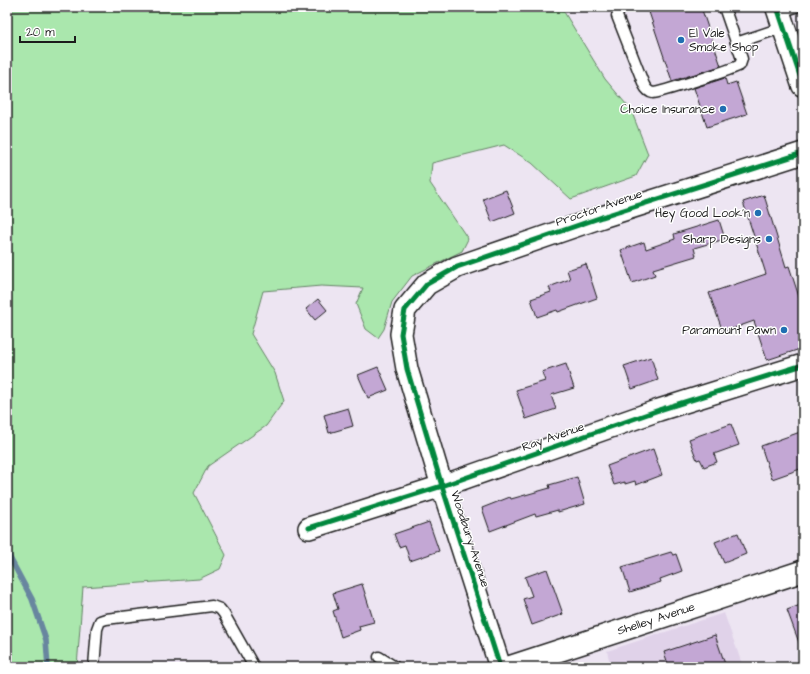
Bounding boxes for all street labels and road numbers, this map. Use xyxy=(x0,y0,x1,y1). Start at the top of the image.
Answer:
street label: Proctor Avenue xyxy=(553,185,645,231)
street label: Ray Avenue xyxy=(519,418,587,457)
street label: Woodbury Avenue xyxy=(445,488,494,590)
street label: Shelley Avenue xyxy=(615,598,698,641)

